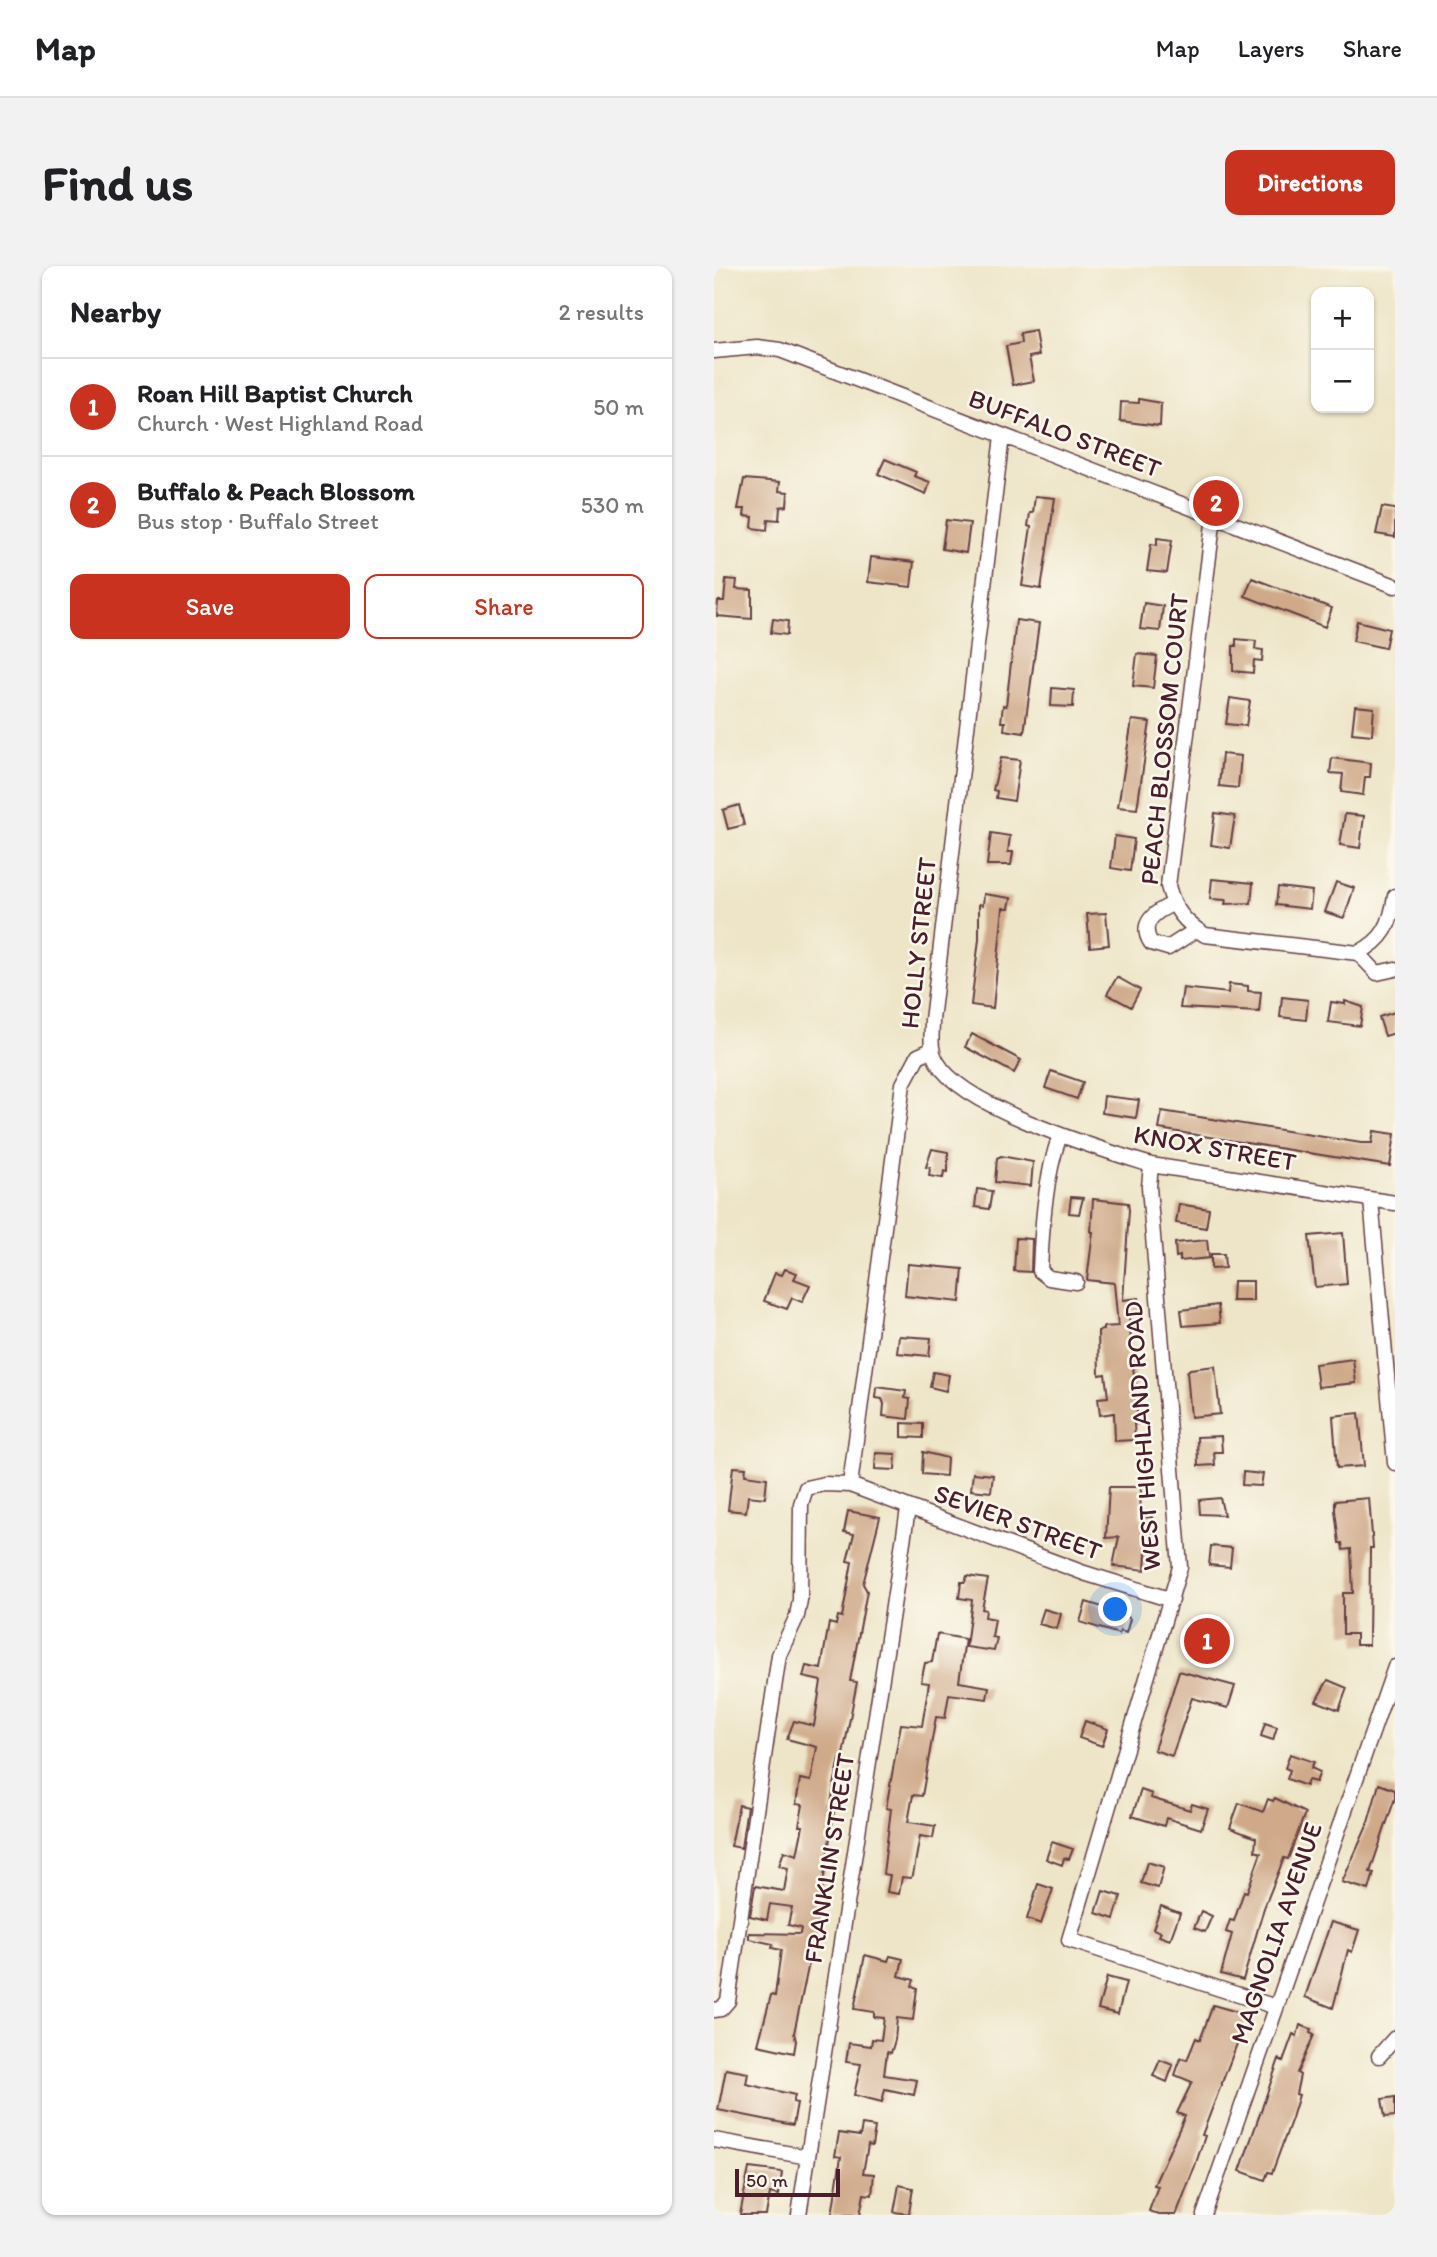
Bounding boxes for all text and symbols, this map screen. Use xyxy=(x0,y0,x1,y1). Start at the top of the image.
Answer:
text: Map xyxy=(35,29,96,68)
text: Map xyxy=(1156,34,1200,63)
text: Layers xyxy=(1238,34,1305,63)
text: Share xyxy=(1343,34,1402,63)
button: Directions xyxy=(1225,150,1395,215)
text: Find us xyxy=(42,153,193,212)
map controls xyxy=(1311,287,1374,413)
button: + xyxy=(1311,287,1374,350)
text: Nearby xyxy=(70,293,161,330)
text: 2 results xyxy=(558,298,644,326)
button: − xyxy=(1311,350,1374,413)
text: Roan Hill Baptist Church xyxy=(137,377,413,409)
street label: BUFFALO STREET xyxy=(964,382,1166,485)
text: 1 xyxy=(88,393,98,421)
text: 50 m xyxy=(593,393,644,421)
text: Church · West Highland Road xyxy=(137,409,423,437)
text: Buffalo & Peach Blossom xyxy=(137,475,415,507)
pin: 2 xyxy=(1193,477,1239,529)
text: 2 xyxy=(87,491,99,519)
text: 530 m xyxy=(581,491,644,519)
text: Bus stop · Buffalo Street xyxy=(137,507,379,535)
button: Save xyxy=(70,574,350,639)
button: Share xyxy=(364,574,644,639)
street label: PEACH BLOSSOM COURT xyxy=(1133,591,1195,886)
street label: HOLLY STREET xyxy=(893,855,943,1030)
street label: KNOX STREET xyxy=(1131,1118,1299,1178)
street label: WEST HIGHLAND ROAD xyxy=(1117,1300,1167,1572)
street label: SEVIER STREET xyxy=(930,1477,1107,1567)
your location xyxy=(1098,1592,1132,1626)
pin: 1 xyxy=(1184,1615,1230,1667)
street label: FRANKLIN STREET xyxy=(797,1750,861,1965)
street label: MAGNOLIA AVENUE xyxy=(1223,1818,1329,2048)
scale bar xyxy=(735,2166,840,2198)
text: 50 m xyxy=(746,2169,788,2192)

